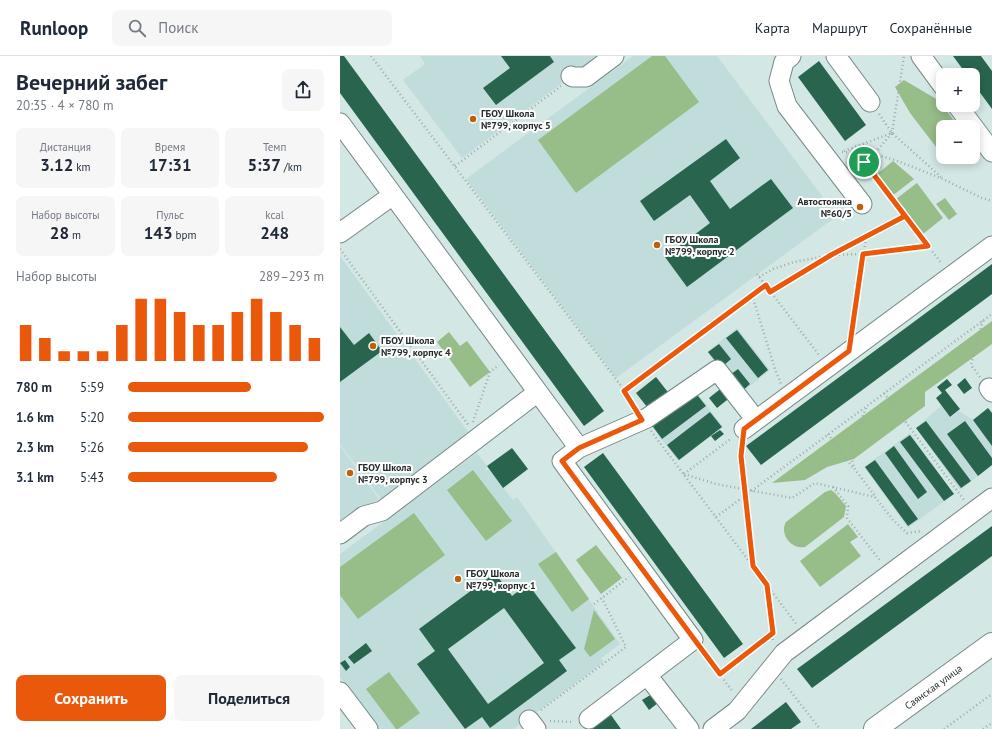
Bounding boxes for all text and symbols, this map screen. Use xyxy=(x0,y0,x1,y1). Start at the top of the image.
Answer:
search box xyxy=(112,10,392,46)
text: Runloop xyxy=(20,16,88,40)
icon: search xyxy=(126,17,148,39)
text: Поиск xyxy=(158,18,198,37)
text: Карта xyxy=(755,19,790,37)
text: Маршрут xyxy=(812,19,867,37)
text: Сохранённые xyxy=(889,19,972,37)
text: Вечерний забег xyxy=(16,68,167,96)
map controls xyxy=(936,68,980,164)
button: + xyxy=(936,68,980,112)
button: share xyxy=(282,69,324,111)
text: 20:35 · 4 × 780 m xyxy=(16,97,113,114)
place label: ГБОУ Школа №799, корпус 5 xyxy=(481,107,551,132)
marker: ГБОУ Школа №799, корпус 5 xyxy=(468,114,478,124)
button: − xyxy=(936,120,980,164)
text: Дистанция xyxy=(40,140,91,154)
text: Время xyxy=(155,140,185,154)
text: Темп xyxy=(263,140,286,154)
pin xyxy=(847,145,881,179)
icon: arrive xyxy=(853,151,875,173)
text: 3.12 xyxy=(40,154,73,176)
text: 17:31 xyxy=(148,154,192,176)
text: 5:37 xyxy=(247,154,281,176)
text: km xyxy=(73,160,90,174)
text: /km xyxy=(281,160,302,174)
place label: Автостоянка №60/5 xyxy=(797,195,852,220)
marker: Автостоянка №60/5 xyxy=(855,202,865,212)
text: Набор высоты xyxy=(31,208,100,222)
text: Пульс xyxy=(156,208,184,222)
text: kcal xyxy=(265,208,284,222)
text: 28 xyxy=(50,222,69,244)
text: 143 xyxy=(144,222,173,244)
text: 248 xyxy=(260,222,289,244)
text: m xyxy=(69,228,81,242)
text: bpm xyxy=(173,228,196,242)
place label: ГБОУ Школа №799, корпус 2 xyxy=(665,233,735,258)
marker: ГБОУ Школа №799, корпус 2 xyxy=(652,240,662,250)
text: Набор высоты xyxy=(16,268,97,285)
text: 289–293 m xyxy=(259,268,324,285)
place label: ГБОУ Школа №799, корпус 4 xyxy=(381,334,451,359)
marker: ГБОУ Школа №799, корпус 4 xyxy=(368,341,378,351)
text: 780 m xyxy=(16,379,52,396)
text: 5:59 xyxy=(80,379,104,396)
text: 1.6 km xyxy=(16,409,54,426)
text: 5:20 xyxy=(80,409,104,426)
text: 2.3 km xyxy=(16,439,54,456)
text: 5:26 xyxy=(80,439,104,456)
place label: ГБОУ Школа №799, корпус 3 xyxy=(358,461,428,486)
marker: ГБОУ Школа №799, корпус 3 xyxy=(345,468,355,478)
text: 3.1 km xyxy=(16,469,54,486)
text: 5:43 xyxy=(80,469,104,486)
place label: ГБОУ Школа №799, корпус 1 xyxy=(466,567,536,592)
marker: ГБОУ Школа №799, корпус 1 xyxy=(453,574,463,584)
street label: Саянская улица xyxy=(902,661,965,712)
button: Сохранить xyxy=(16,675,166,721)
button: Поделиться xyxy=(174,675,324,721)

